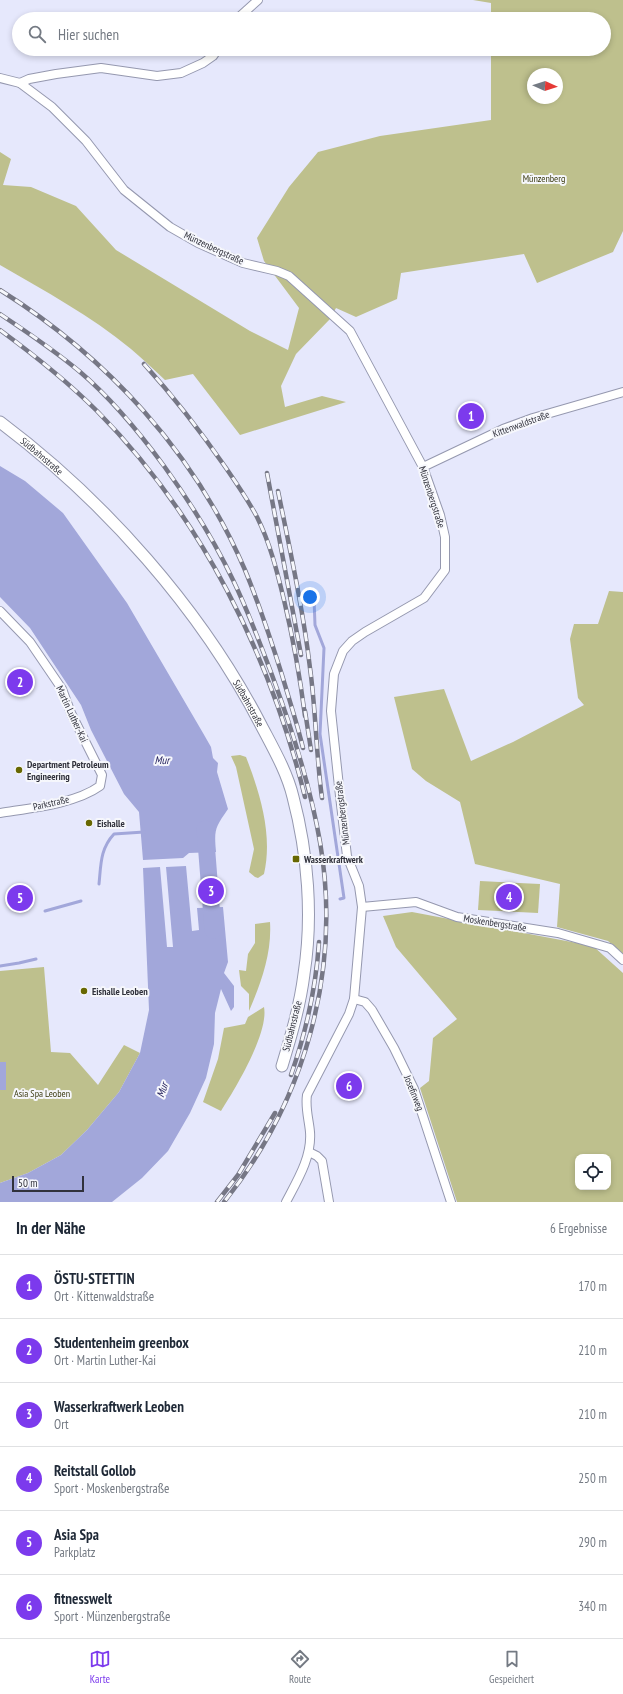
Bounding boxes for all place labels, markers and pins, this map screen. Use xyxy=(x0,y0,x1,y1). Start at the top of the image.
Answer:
pin: 1 xyxy=(458,401,484,431)
pin: 2 xyxy=(7,667,33,697)
place label: Department Petroleum Engineering xyxy=(27,758,109,783)
marker: Department Petroleum Engineering xyxy=(14,765,24,775)
place label: Eishalle xyxy=(97,817,125,830)
marker: Eishalle xyxy=(84,818,94,828)
place label: Wasserkraftwerk xyxy=(303,853,364,866)
marker: Wasserkraftwerk xyxy=(291,854,301,864)
pin: 3 xyxy=(198,876,224,906)
pin: 4 xyxy=(496,882,522,912)
pin: 5 xyxy=(7,883,33,913)
place label: Eishalle Leoben xyxy=(92,985,148,998)
marker: Eishalle Leoben xyxy=(79,986,89,996)
pin: 6 xyxy=(336,1071,362,1101)

